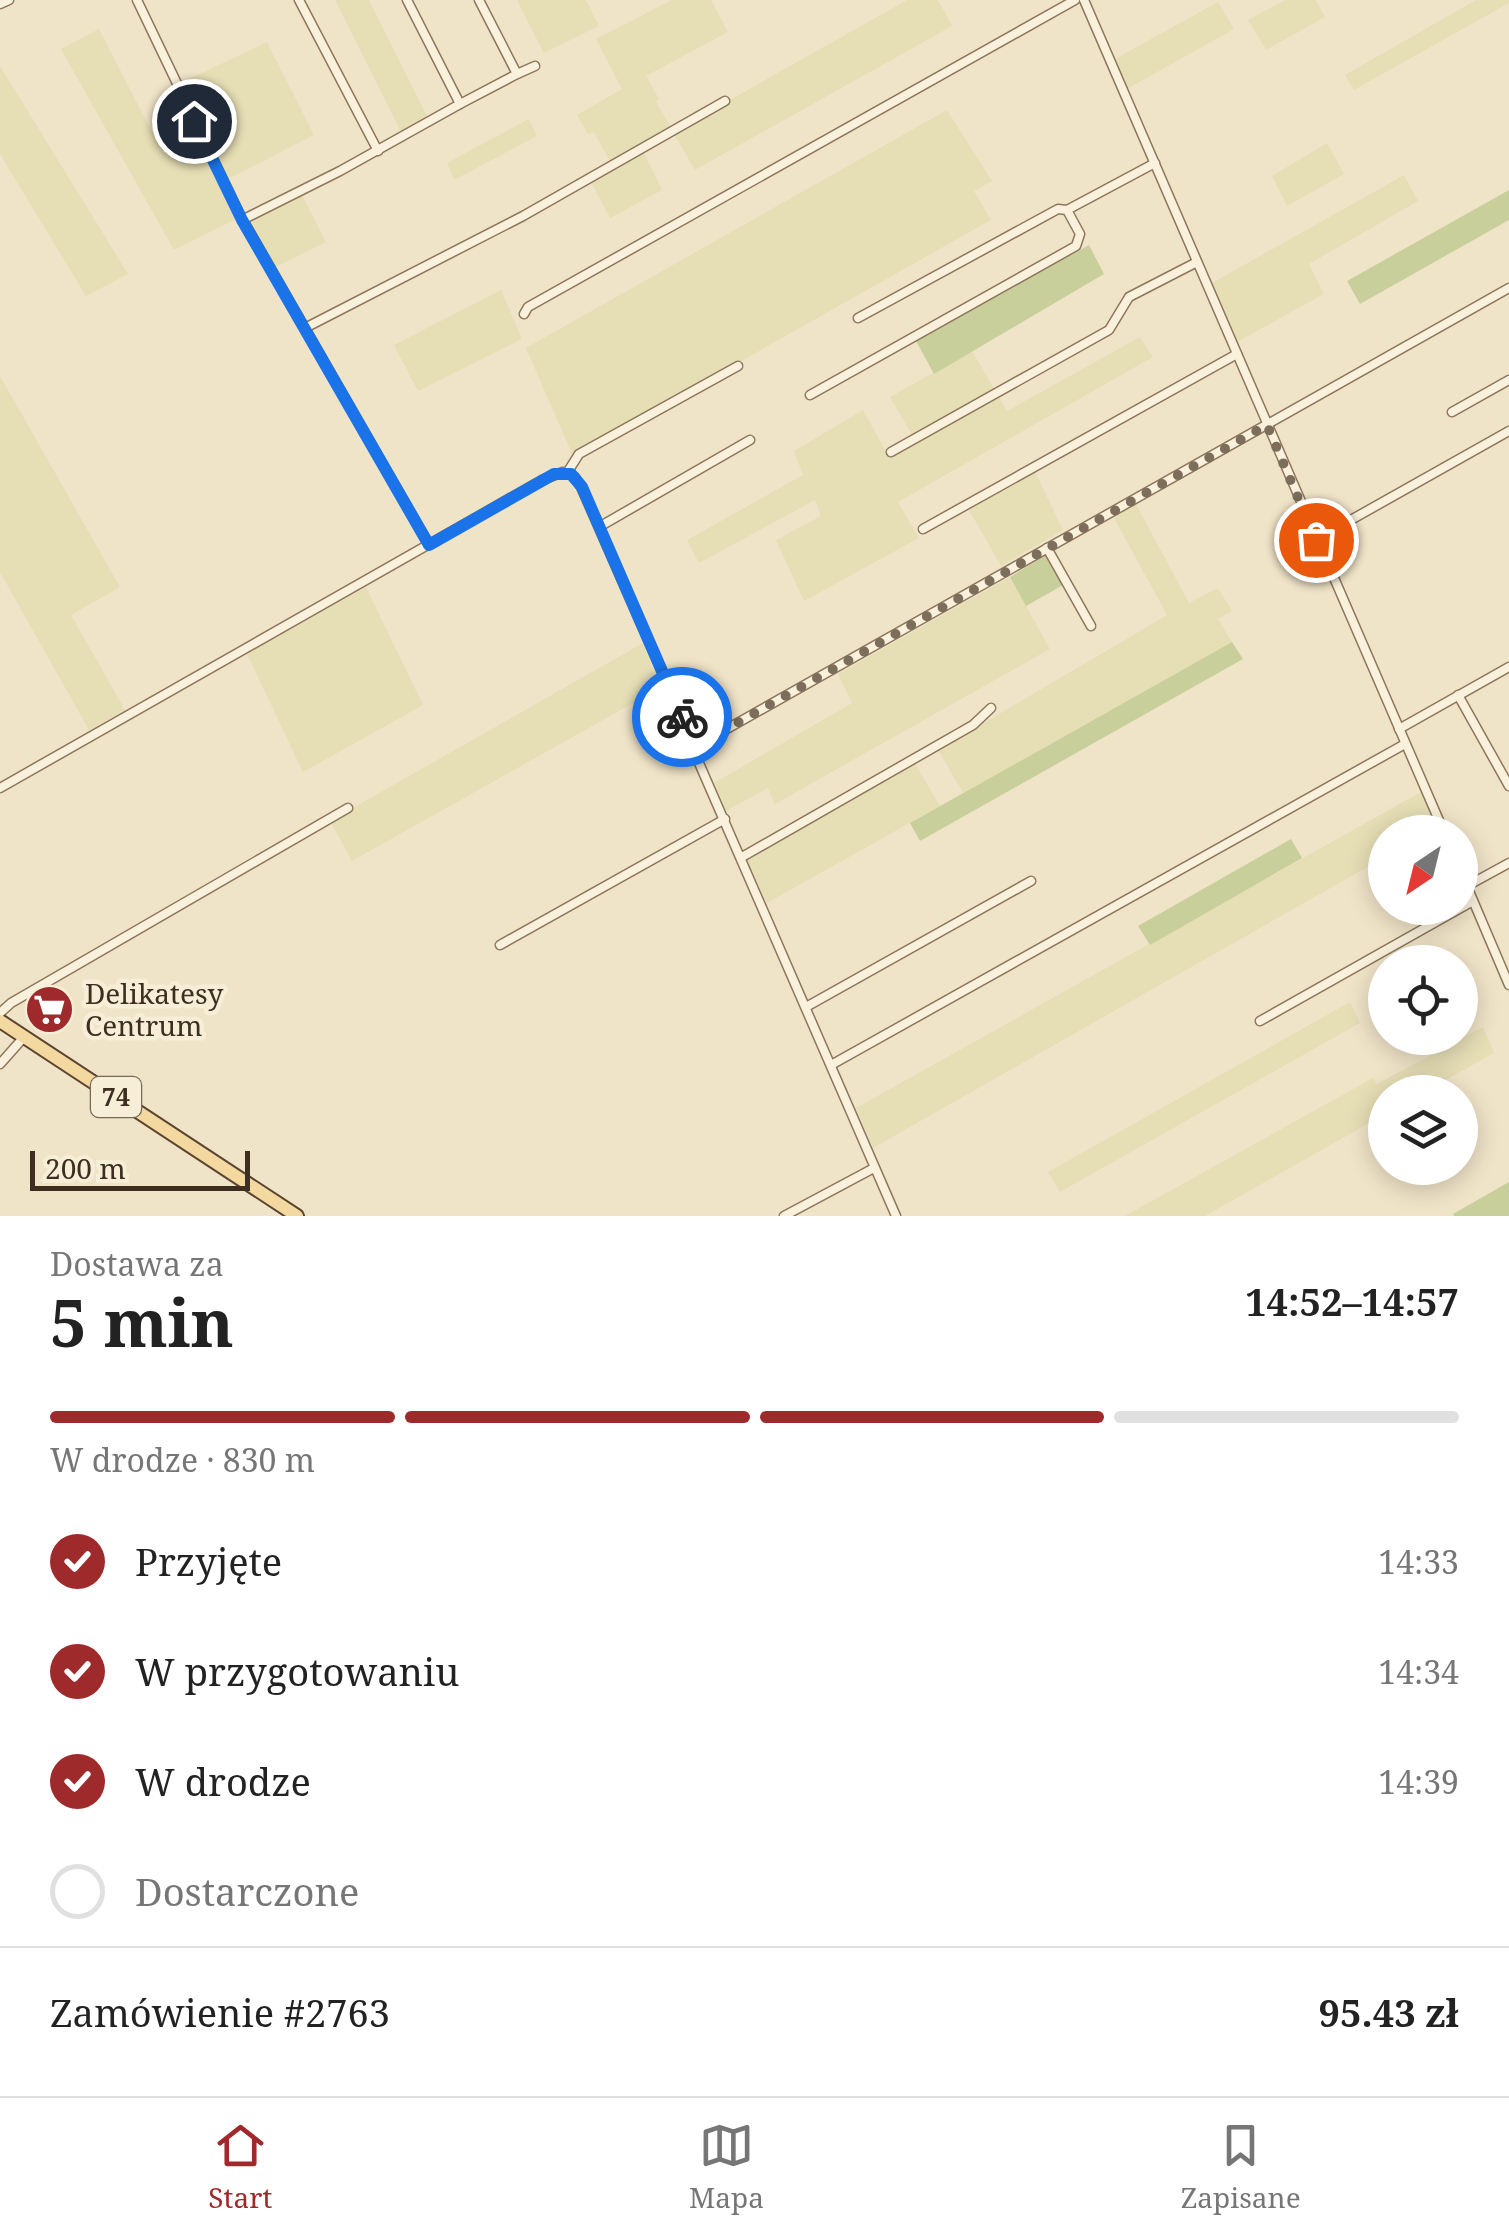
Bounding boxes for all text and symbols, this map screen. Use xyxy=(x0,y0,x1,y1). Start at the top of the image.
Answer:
pin xyxy=(152,79,237,164)
icon: home xyxy=(167,94,222,149)
pin xyxy=(1274,498,1359,583)
icon: bag xyxy=(1289,513,1344,568)
courier xyxy=(632,667,732,767)
icon: bike xyxy=(655,690,710,745)
north arrow xyxy=(1368,815,1478,925)
map controls xyxy=(1368,815,1478,1185)
button: locate xyxy=(1368,945,1478,1055)
place label: Delikatesy Centrum xyxy=(85,974,224,1044)
supermarket icon: Delikatesy Centrum xyxy=(24,984,76,1036)
button: layers xyxy=(1368,1075,1478,1185)
road number: 74 xyxy=(91,1077,141,1117)
scale bar xyxy=(30,1146,250,1190)
text: 200 m xyxy=(45,1149,126,1187)
text: Dostawa za xyxy=(50,1242,224,1285)
text: 14:52–14:57 xyxy=(1245,1275,1459,1327)
text: 5 min xyxy=(50,1278,234,1366)
text: W drodze · 830 m xyxy=(50,1438,315,1481)
icon: check xyxy=(50,1534,105,1589)
text: Przyjęte xyxy=(135,1535,282,1587)
text: 14:33 xyxy=(1378,1540,1459,1583)
icon: check xyxy=(50,1644,105,1699)
text: W przygotowaniu xyxy=(135,1645,459,1697)
text: 14:34 xyxy=(1378,1650,1459,1693)
icon: check xyxy=(50,1754,105,1809)
text: W drodze xyxy=(135,1755,311,1807)
text: 14:39 xyxy=(1378,1760,1459,1803)
text: Dostarczone xyxy=(135,1865,359,1917)
text: Zamówienie #2763 xyxy=(50,1986,390,2038)
text: 95.43 zł xyxy=(1319,1986,1459,2038)
tab: Start xyxy=(208,2118,272,2216)
tab: Mapa xyxy=(689,2118,764,2216)
tab: Zapisane xyxy=(1181,2118,1301,2216)

